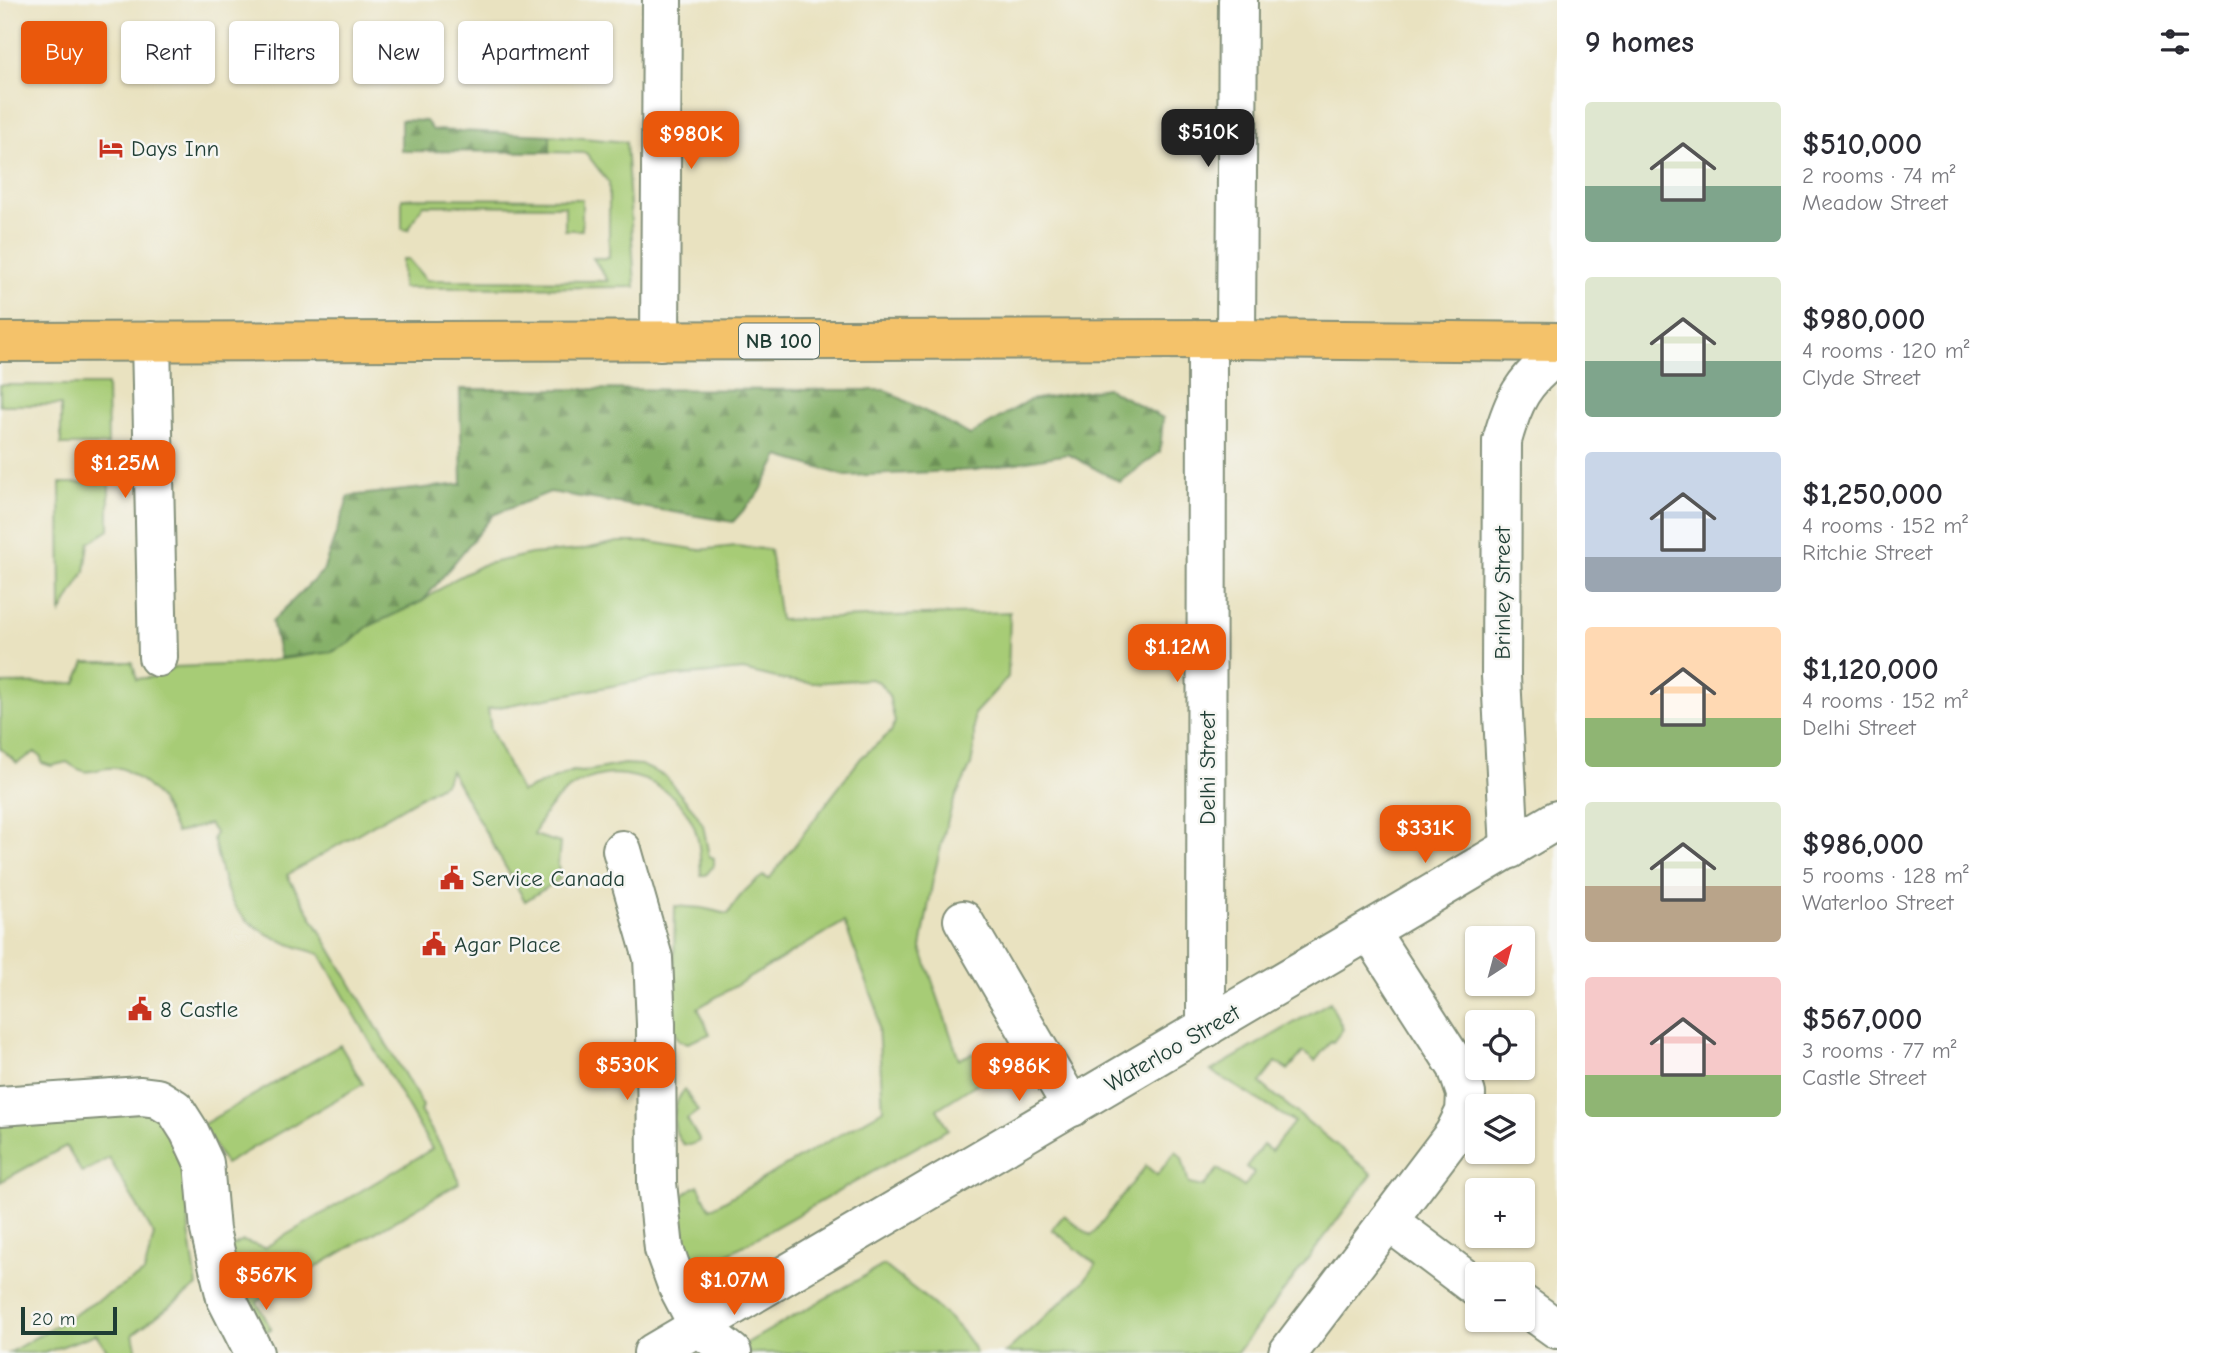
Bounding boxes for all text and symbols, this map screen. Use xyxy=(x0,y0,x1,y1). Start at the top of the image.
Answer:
chip: Buy xyxy=(21,21,107,84)
chip: Rent xyxy=(121,21,215,84)
chip: Filters xyxy=(229,21,339,84)
chip: New xyxy=(353,21,444,84)
chip: Apartment xyxy=(458,21,613,84)
icon: filters xyxy=(2156,23,2194,61)
text: 9 homes xyxy=(1585,25,1694,60)
pin: $510K xyxy=(1159,110,1257,169)
pin: $980K xyxy=(642,111,740,171)
text: $510K xyxy=(1177,118,1239,145)
text: $980K xyxy=(659,120,723,147)
text: $510,000 xyxy=(1802,127,1922,162)
icon: home xyxy=(1641,130,1725,214)
hotel icon: Days Inn xyxy=(97,134,125,162)
place label: Days Inn xyxy=(131,135,219,162)
text: 2 rooms · 74 m² xyxy=(1802,162,1955,189)
text: Meadow Street xyxy=(1802,189,1948,216)
text: $980,000 xyxy=(1802,302,1925,337)
icon: home xyxy=(1641,305,1725,389)
road number: NB 100 xyxy=(739,324,819,358)
text: 4 rooms · 120 m² xyxy=(1802,337,1969,364)
text: Clyde Street xyxy=(1802,364,1920,391)
pin: $1.25M xyxy=(68,440,182,500)
text: $1.25M xyxy=(90,449,160,476)
text: $1,250,000 xyxy=(1802,477,1943,512)
icon: home xyxy=(1641,480,1725,564)
text: 4 rooms · 152 m² xyxy=(1802,512,1968,539)
street label: Brinley Street xyxy=(1489,525,1516,660)
text: Ritchie Street xyxy=(1802,539,1932,566)
pin: $1.12M xyxy=(1120,624,1234,684)
text: $1.12M xyxy=(1144,633,1210,660)
text: $1,120,000 xyxy=(1802,652,1939,687)
icon: home xyxy=(1641,655,1725,739)
text: 4 rooms · 152 m² xyxy=(1802,687,1968,714)
street label: Delhi Street xyxy=(1194,710,1221,825)
text: Delhi Street xyxy=(1802,714,1916,741)
pin: $331K xyxy=(1376,806,1474,865)
text: $331K xyxy=(1396,814,1454,841)
text: $986,000 xyxy=(1802,827,1924,862)
icon: home xyxy=(1641,830,1725,914)
text: 5 rooms · 128 m² xyxy=(1802,862,1969,889)
public building icon: Service Canada xyxy=(438,864,466,892)
place label: Service Canada xyxy=(472,865,625,892)
text: Waterloo Street xyxy=(1802,889,1953,916)
north arrow xyxy=(1465,926,1535,996)
map controls xyxy=(1465,926,1535,1332)
public building icon: Agar Place xyxy=(420,930,448,958)
place label: Agar Place xyxy=(454,931,561,958)
public building icon: 8 Castle xyxy=(126,995,154,1023)
place label: 8 Castle xyxy=(160,996,238,1023)
street label: Waterloo Street xyxy=(1100,998,1246,1098)
text: $567,000 xyxy=(1802,1002,1922,1037)
icon: home xyxy=(1641,1005,1725,1089)
button: locate xyxy=(1465,1010,1535,1080)
text: 3 rooms · 77 m² xyxy=(1802,1037,1957,1064)
pin: $530K xyxy=(578,1042,676,1102)
pin: $986K xyxy=(970,1044,1068,1103)
text: $530K xyxy=(595,1051,659,1078)
text: $986K xyxy=(988,1052,1050,1079)
text: Castle Street xyxy=(1802,1064,1926,1091)
button: layers xyxy=(1465,1094,1535,1164)
button: + xyxy=(1465,1178,1535,1248)
pin: $567K xyxy=(217,1252,315,1312)
pin: $1.07M xyxy=(677,1258,791,1317)
text: $567K xyxy=(235,1261,297,1288)
button: − xyxy=(1465,1262,1535,1332)
text: $1.07M xyxy=(699,1266,769,1293)
scale bar xyxy=(21,1304,117,1336)
text: 20 m xyxy=(32,1308,76,1330)

